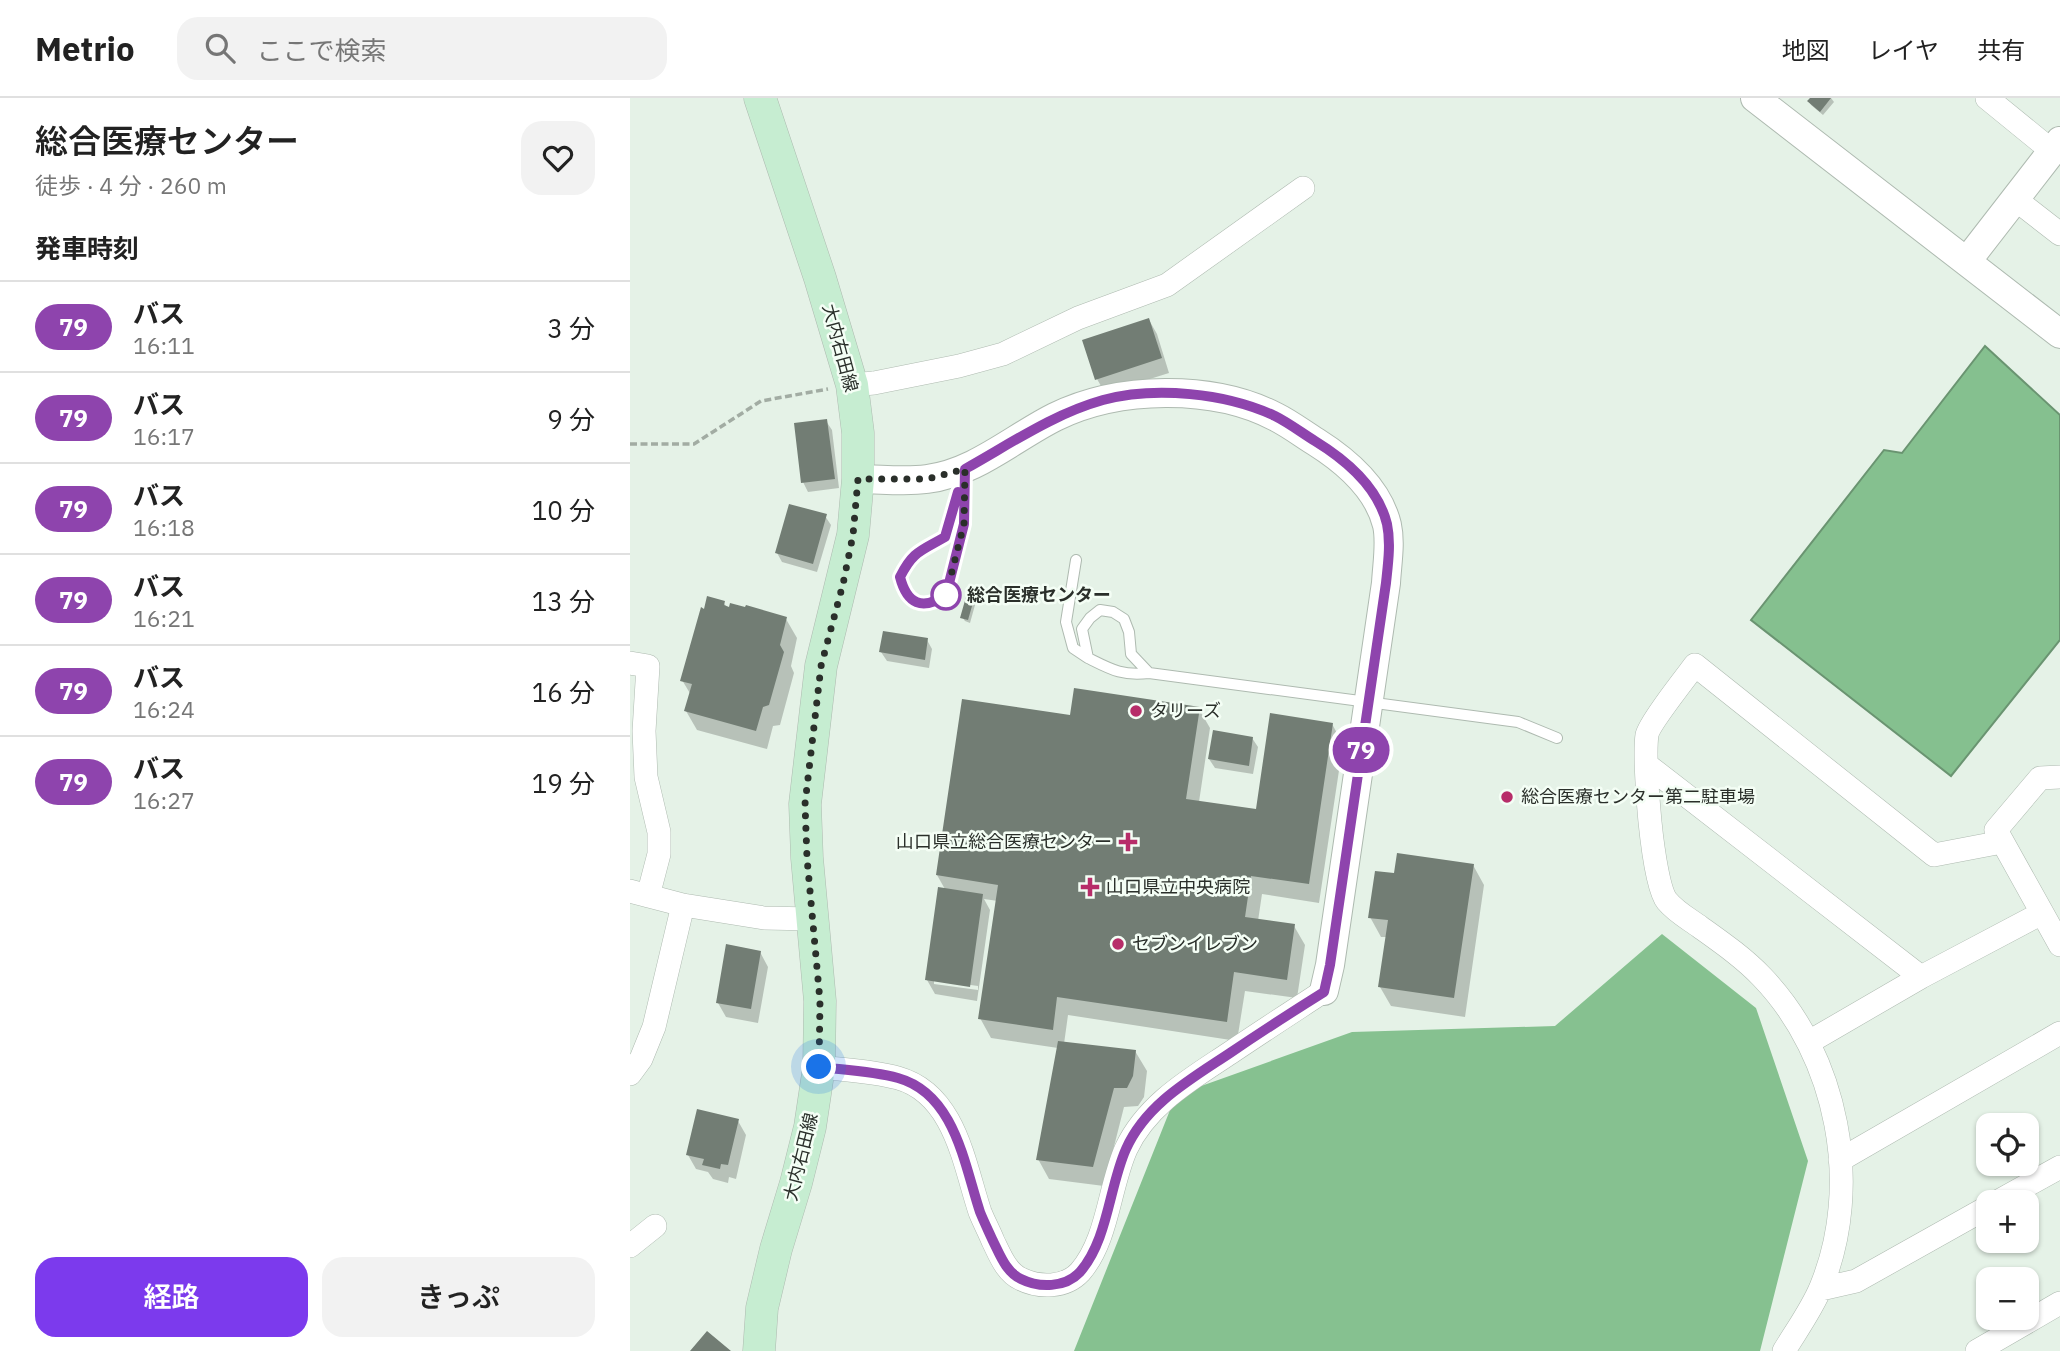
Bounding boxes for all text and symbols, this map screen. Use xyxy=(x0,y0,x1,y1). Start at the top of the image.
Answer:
search box xyxy=(177,17,667,80)
text: Metrio xyxy=(35,27,135,70)
icon: search xyxy=(201,29,239,67)
text: ここで検索 xyxy=(257,33,387,67)
text: 地図 xyxy=(1782,34,1830,66)
text: レイヤ xyxy=(1868,34,1939,66)
text: 共有 xyxy=(1977,34,2025,66)
text: 総合医療センター xyxy=(35,119,299,162)
button: heart xyxy=(521,121,595,195)
text: 徒歩 · 4 分 · 260 m xyxy=(35,170,227,200)
text: 発車時刻 xyxy=(35,231,139,265)
text: バス xyxy=(133,296,185,330)
street label: 大内右田線 xyxy=(818,301,863,394)
text: 79 xyxy=(59,311,88,343)
text: 3 分 xyxy=(547,311,595,345)
text: 16:11 xyxy=(133,330,195,360)
text: バス xyxy=(133,387,185,421)
text: 79 xyxy=(59,402,88,434)
text: 9 分 xyxy=(547,402,595,436)
text: 16:17 xyxy=(133,421,195,451)
text: バス xyxy=(133,478,185,512)
text: 79 xyxy=(59,493,88,525)
text: 10 分 xyxy=(532,493,595,527)
text: 16:18 xyxy=(133,512,195,542)
text: バス xyxy=(133,569,185,603)
marker: 総合医療センター xyxy=(931,580,961,610)
place label: 総合医療センター xyxy=(967,583,1111,606)
text: 79 xyxy=(59,584,88,616)
text: 13 分 xyxy=(532,584,595,618)
text: 16:21 xyxy=(133,603,195,633)
text: バス xyxy=(133,660,185,694)
text: 79 xyxy=(59,675,88,707)
text: 16 分 xyxy=(532,675,595,709)
text: 16:24 xyxy=(133,694,195,724)
place label: タリーズ xyxy=(1150,699,1221,722)
marker: タリーズ xyxy=(1128,703,1144,719)
line badge: 79 xyxy=(1330,727,1392,773)
text: 79 xyxy=(1347,734,1375,766)
text: バス xyxy=(133,751,185,785)
text: 79 xyxy=(59,766,88,798)
text: 19 分 xyxy=(532,766,595,800)
text: 16:27 xyxy=(133,785,195,815)
place label: 総合医療センター第二駐車場 xyxy=(1521,785,1755,808)
marker: 総合医療センター第二駐車場 xyxy=(1499,789,1515,805)
place label: 山口県立総合医療センター xyxy=(896,830,1112,853)
marker: 山口県立総合医療センター xyxy=(1118,832,1138,852)
place label: 山口県立中央病院 xyxy=(1106,875,1250,898)
marker: 山口県立中央病院 xyxy=(1080,877,1100,897)
place label: セブンイレブン xyxy=(1132,932,1258,955)
marker: セブンイレブン xyxy=(1110,936,1126,952)
your location xyxy=(801,1049,836,1084)
street label: 大内右田線 xyxy=(778,1110,823,1203)
map controls xyxy=(1976,1113,2039,1330)
button: locate xyxy=(1976,1113,2039,1176)
button: + xyxy=(1976,1190,2039,1253)
button: 経路 xyxy=(35,1257,308,1337)
button: きっぷ xyxy=(322,1257,595,1337)
button: − xyxy=(1976,1267,2039,1330)

